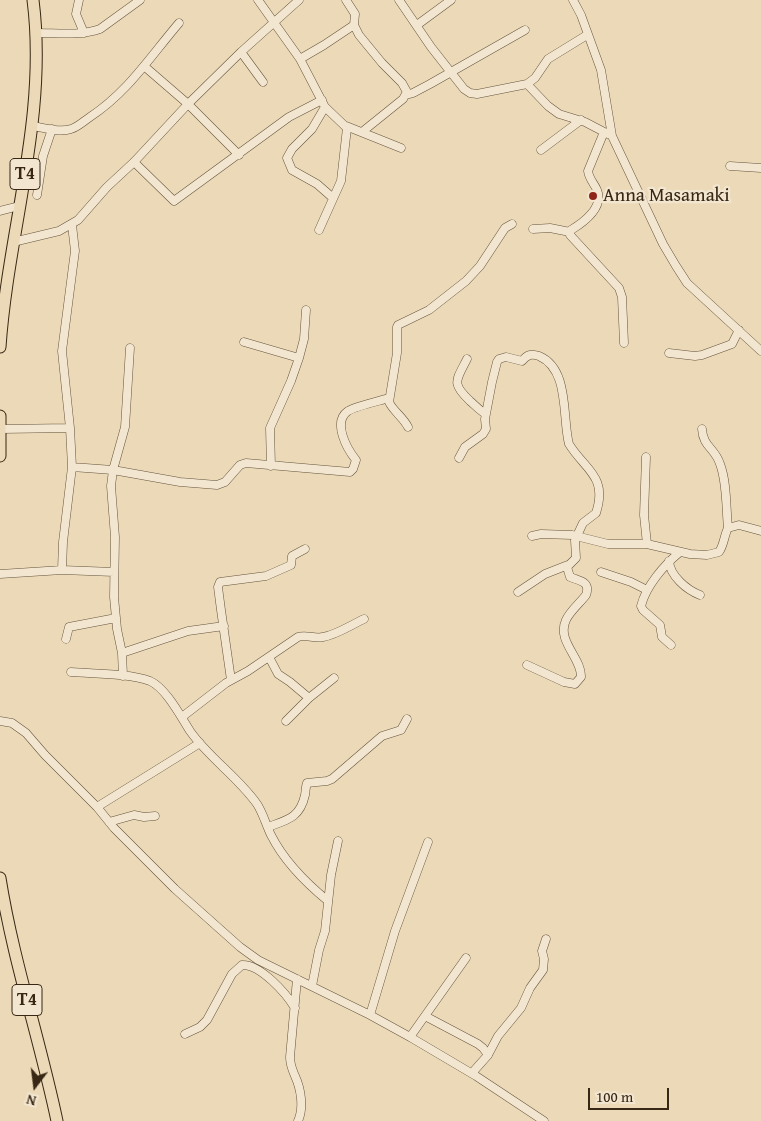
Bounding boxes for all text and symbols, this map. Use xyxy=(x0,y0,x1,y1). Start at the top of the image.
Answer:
road number: T4 xyxy=(10,158,40,190)
place label: Anna Masamaki xyxy=(603,185,730,207)
marker: Anna Masamaki xyxy=(587,190,599,202)
road number: T4 xyxy=(12,984,42,1016)
north arrow xyxy=(10,1061,60,1111)
scale bar xyxy=(591,1078,672,1110)
text: 100 m xyxy=(596,1086,633,1107)
text: N xyxy=(24,1090,38,1111)

